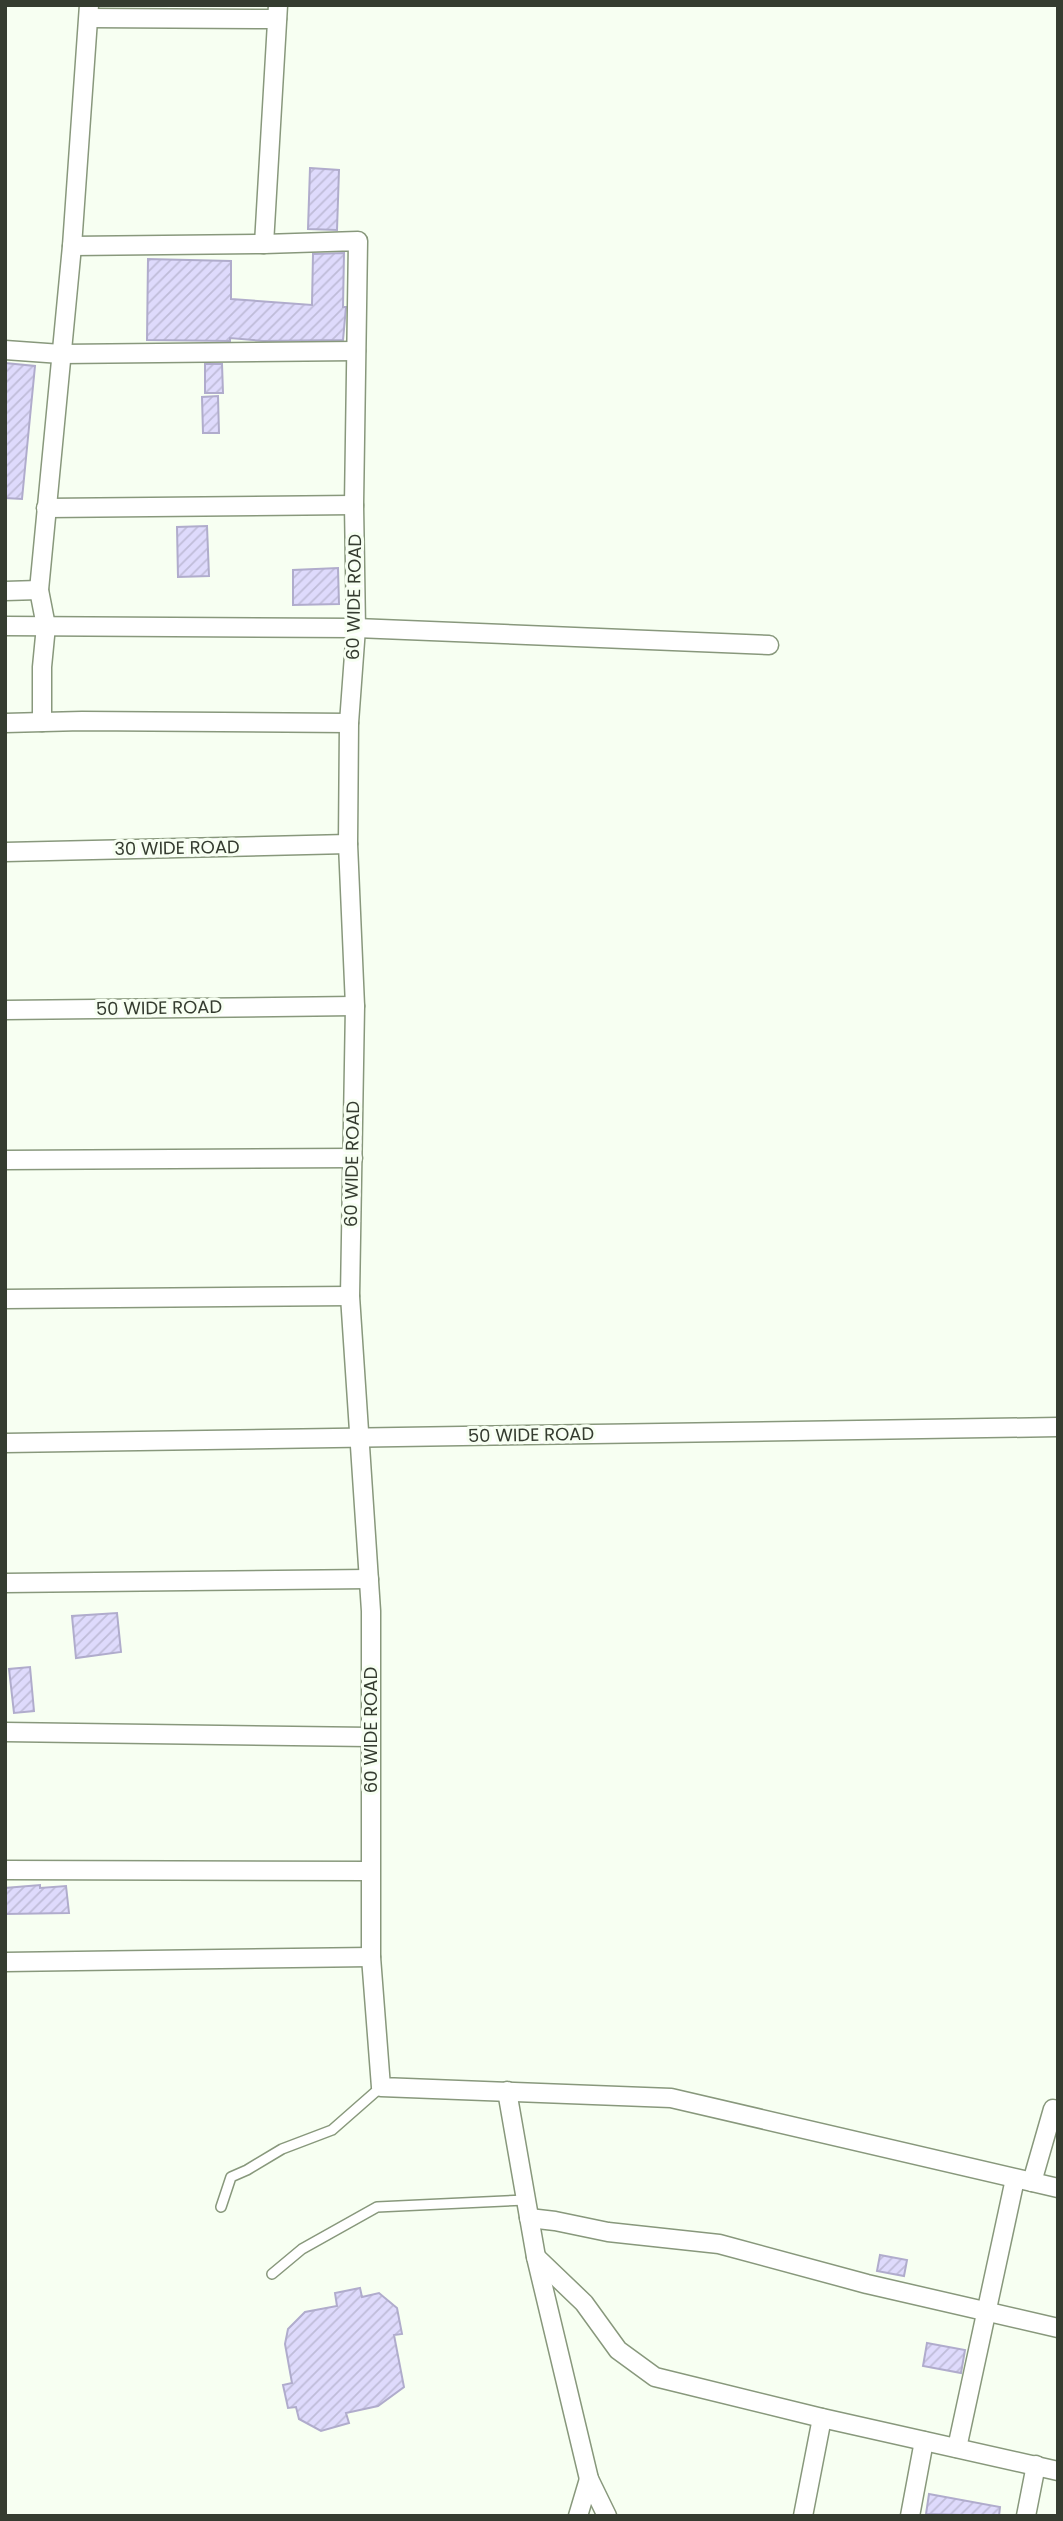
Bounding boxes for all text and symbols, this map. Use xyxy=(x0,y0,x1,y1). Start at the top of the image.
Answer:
street label: 60 WIDE ROAD xyxy=(340,534,367,660)
street label: 30 WIDE ROAD xyxy=(114,834,240,861)
street label: 50 WIDE ROAD xyxy=(96,994,222,1021)
street label: 60 WIDE ROAD xyxy=(338,1101,365,1227)
street label: 50 WIDE ROAD xyxy=(468,1421,594,1448)
street label: 60 WIDE ROAD xyxy=(358,1667,383,1793)

